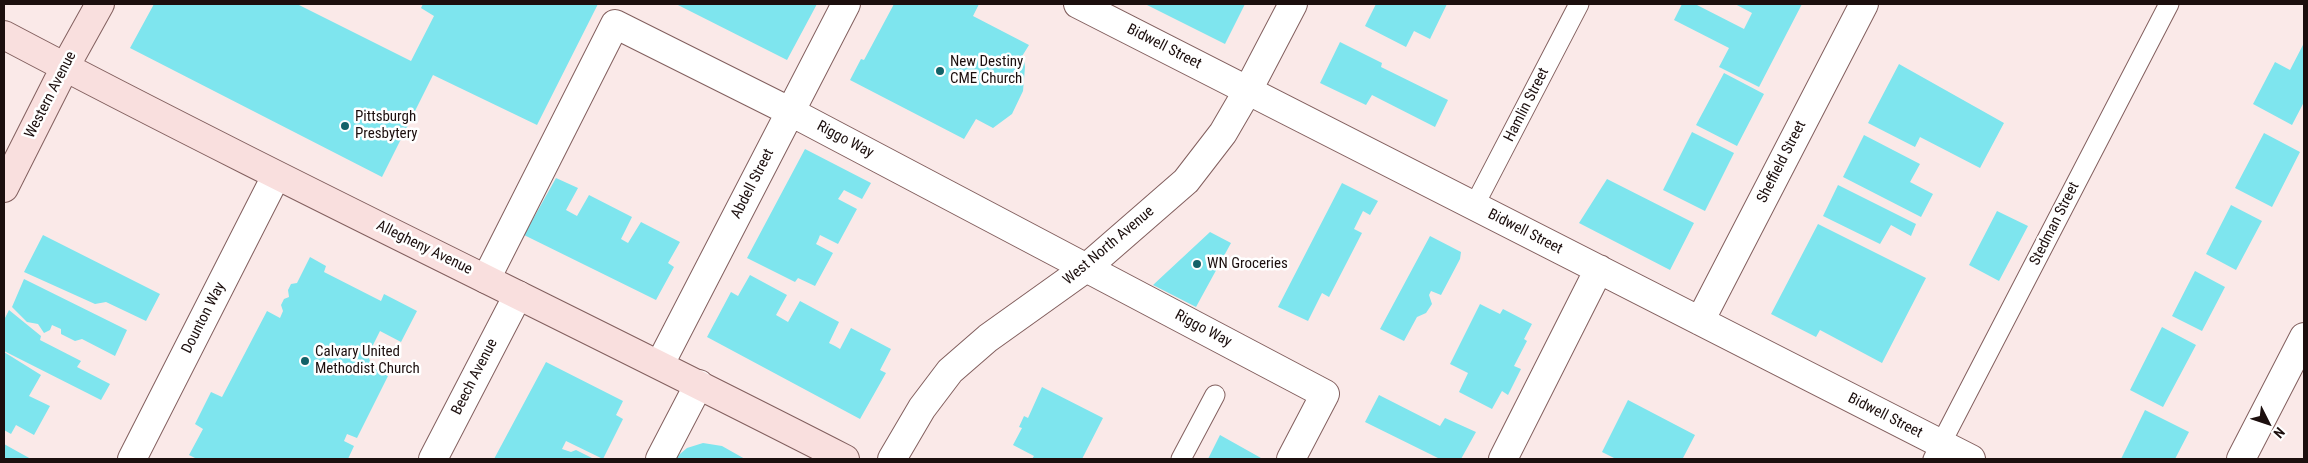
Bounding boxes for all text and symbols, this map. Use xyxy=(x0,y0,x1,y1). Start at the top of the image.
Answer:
street label: Bidwell Street xyxy=(1124,21,1204,73)
street label: Western Avenue xyxy=(21,49,81,141)
place label: New Destiny CME Church xyxy=(950,53,1023,88)
marker: New Destiny CME Church xyxy=(934,65,946,77)
street label: Hamlin Street xyxy=(1501,65,1553,145)
place label: Pittsburgh Presbytery xyxy=(355,108,418,143)
street label: Riggo Way xyxy=(814,118,876,162)
street label: Sheffield Street xyxy=(1754,118,1810,206)
marker: Pittsburgh Presbytery xyxy=(339,120,351,132)
street label: Abdell Street xyxy=(728,146,778,222)
street label: Stedman Street xyxy=(2026,179,2084,269)
street label: West North Avenue xyxy=(1060,203,1158,289)
street label: Bidwell Street xyxy=(1485,206,1565,258)
street label: Allegheny Avenue xyxy=(373,217,475,279)
place label: WN Groceries xyxy=(1207,255,1288,273)
marker: WN Groceries xyxy=(1191,258,1203,270)
street label: Dounton Way xyxy=(178,279,230,357)
street label: Riggo Way xyxy=(1172,307,1234,351)
street label: Beech Avenue xyxy=(448,336,502,418)
place label: Calvary United Methodist Church xyxy=(315,343,420,378)
marker: Calvary United Methodist Church xyxy=(299,355,311,367)
street label: Bidwell Street xyxy=(1845,390,1925,442)
north arrow xyxy=(2243,398,2293,448)
text: N xyxy=(2270,424,2288,441)

